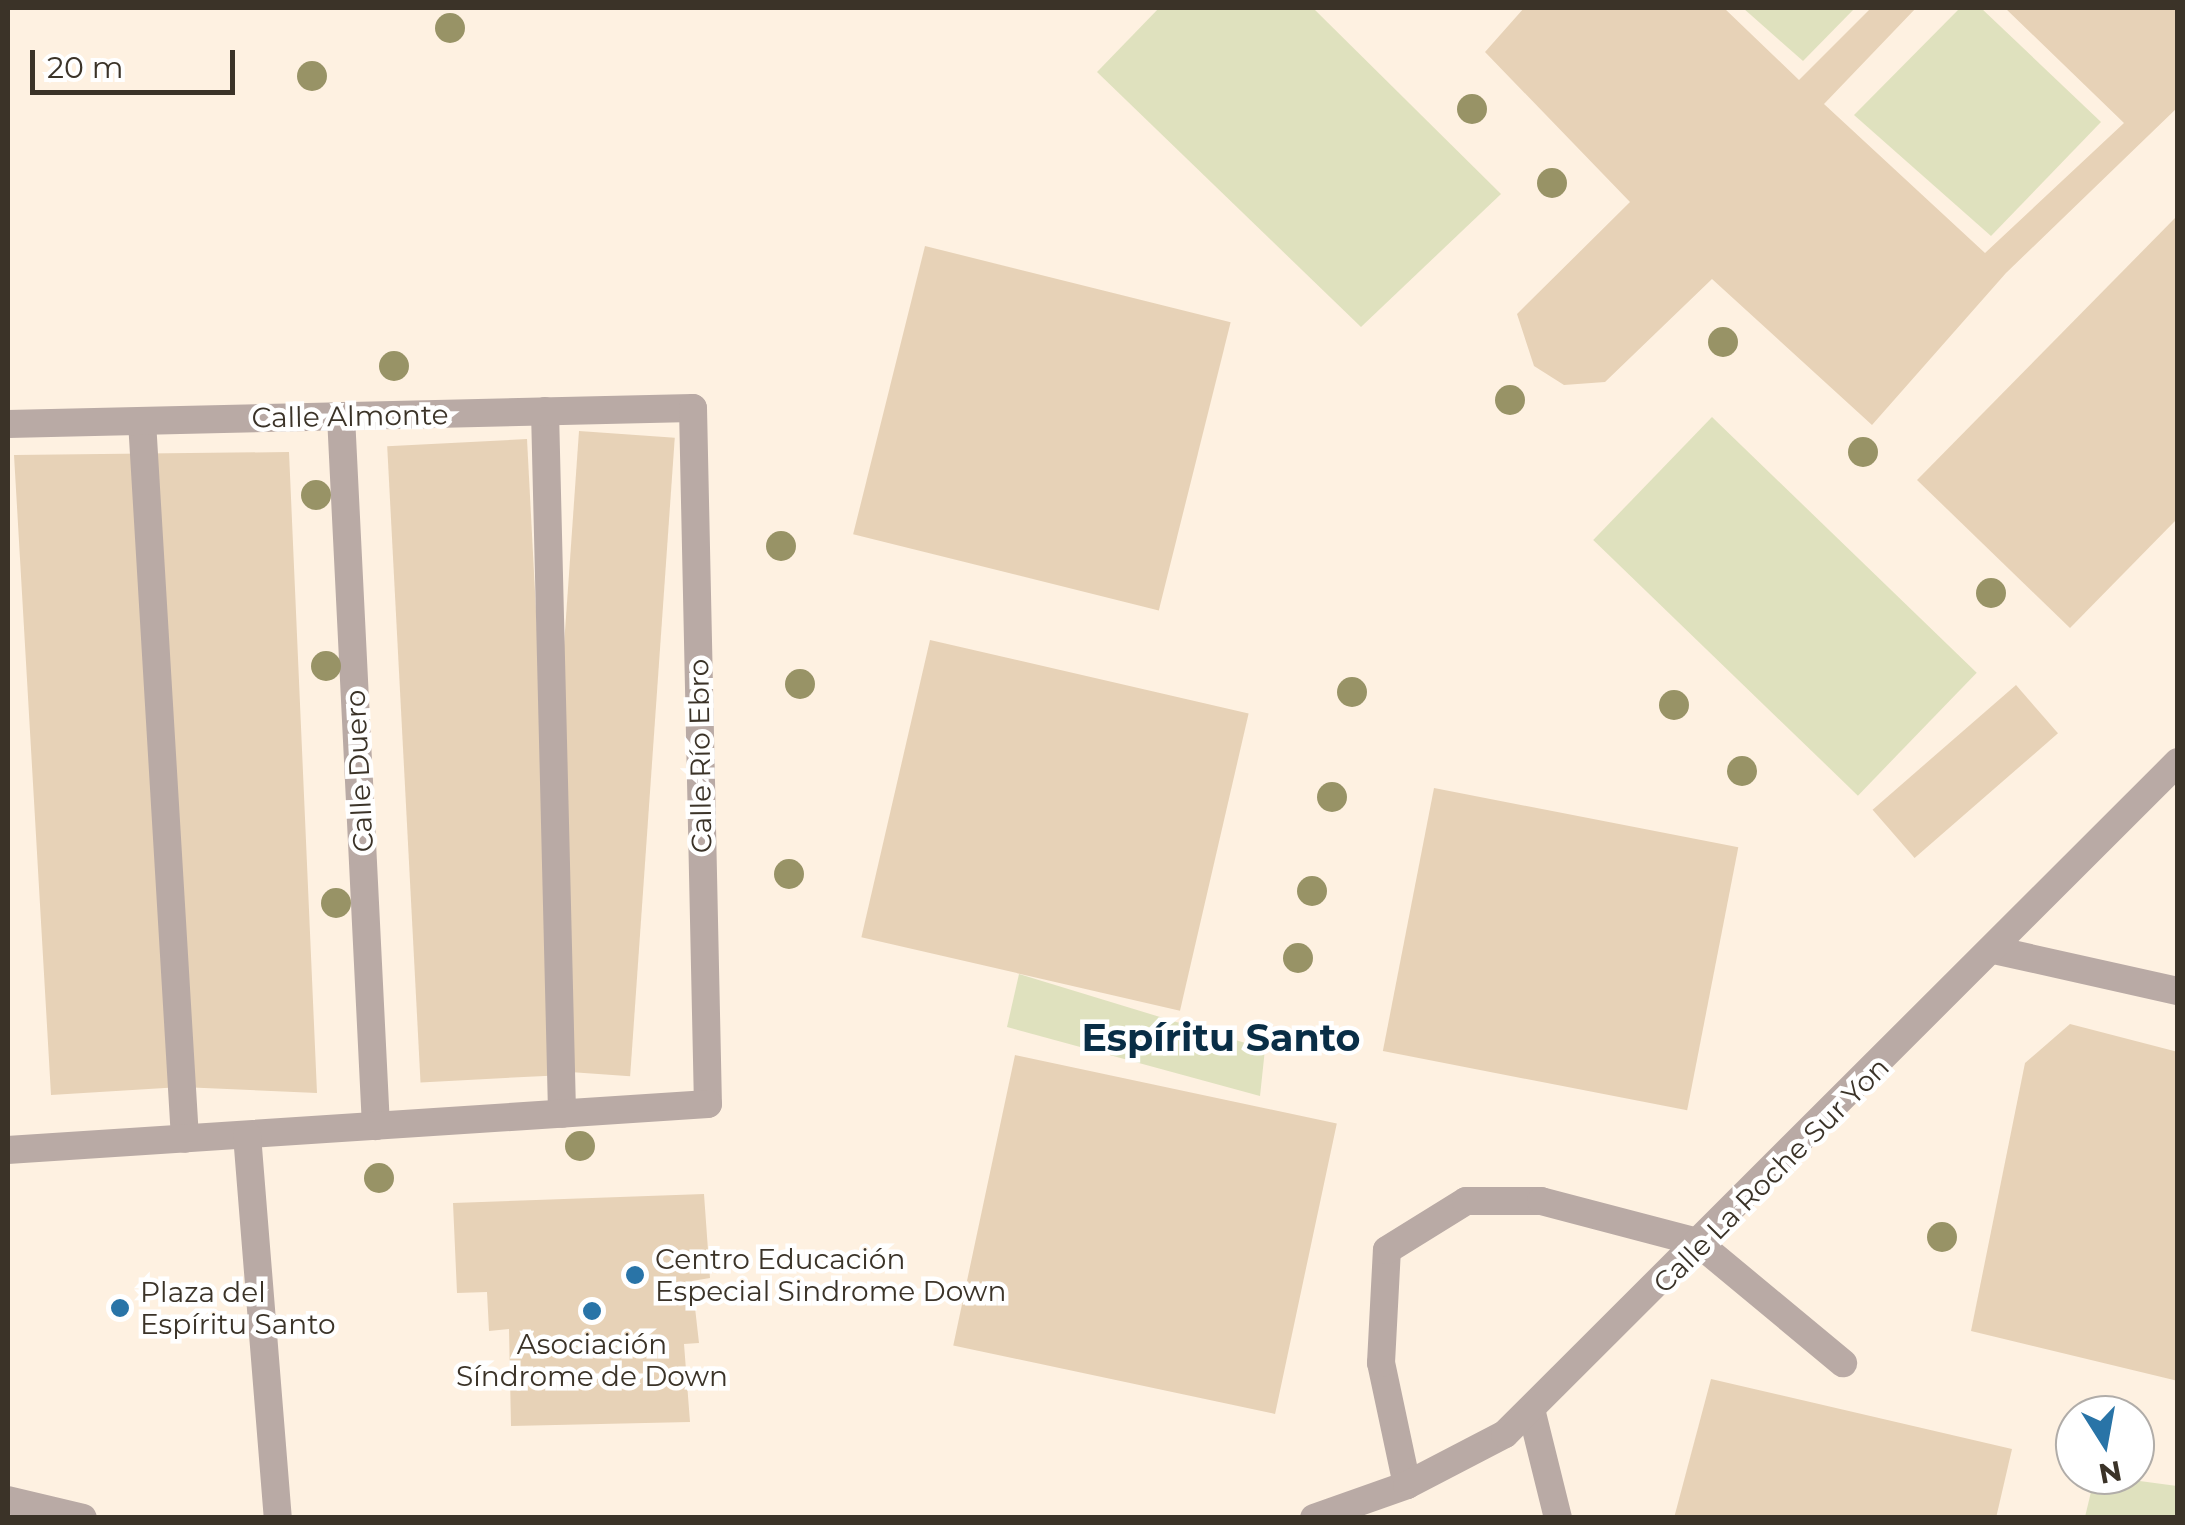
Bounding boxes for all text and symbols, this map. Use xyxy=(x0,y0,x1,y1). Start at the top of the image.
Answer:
scale bar xyxy=(35,30,240,92)
text: 20 m xyxy=(47,49,124,86)
street label: Calle Almonte xyxy=(251,397,449,435)
street label: Calle Río Ebro xyxy=(682,659,718,853)
street label: Calle Duero xyxy=(338,689,380,853)
district label: Espíritu Santo xyxy=(1082,1015,1360,1061)
street label: Calle La Roche Sur Yon xyxy=(1646,1050,1896,1300)
place label: Centro Educación Especial Sindrome Down xyxy=(655,1242,1006,1308)
marker: Centro Educación Especial Sindrome Down xyxy=(624,1264,646,1286)
place label: Plaza del Espíritu Santo xyxy=(140,1275,336,1341)
marker: Plaza del Espíritu Santo xyxy=(109,1297,131,1319)
marker: Asociación Síndrome de Down xyxy=(581,1300,603,1322)
place label: Asociación Síndrome de Down xyxy=(456,1327,728,1393)
north arrow xyxy=(2055,1395,2155,1495)
text: N xyxy=(2096,1454,2125,1491)

